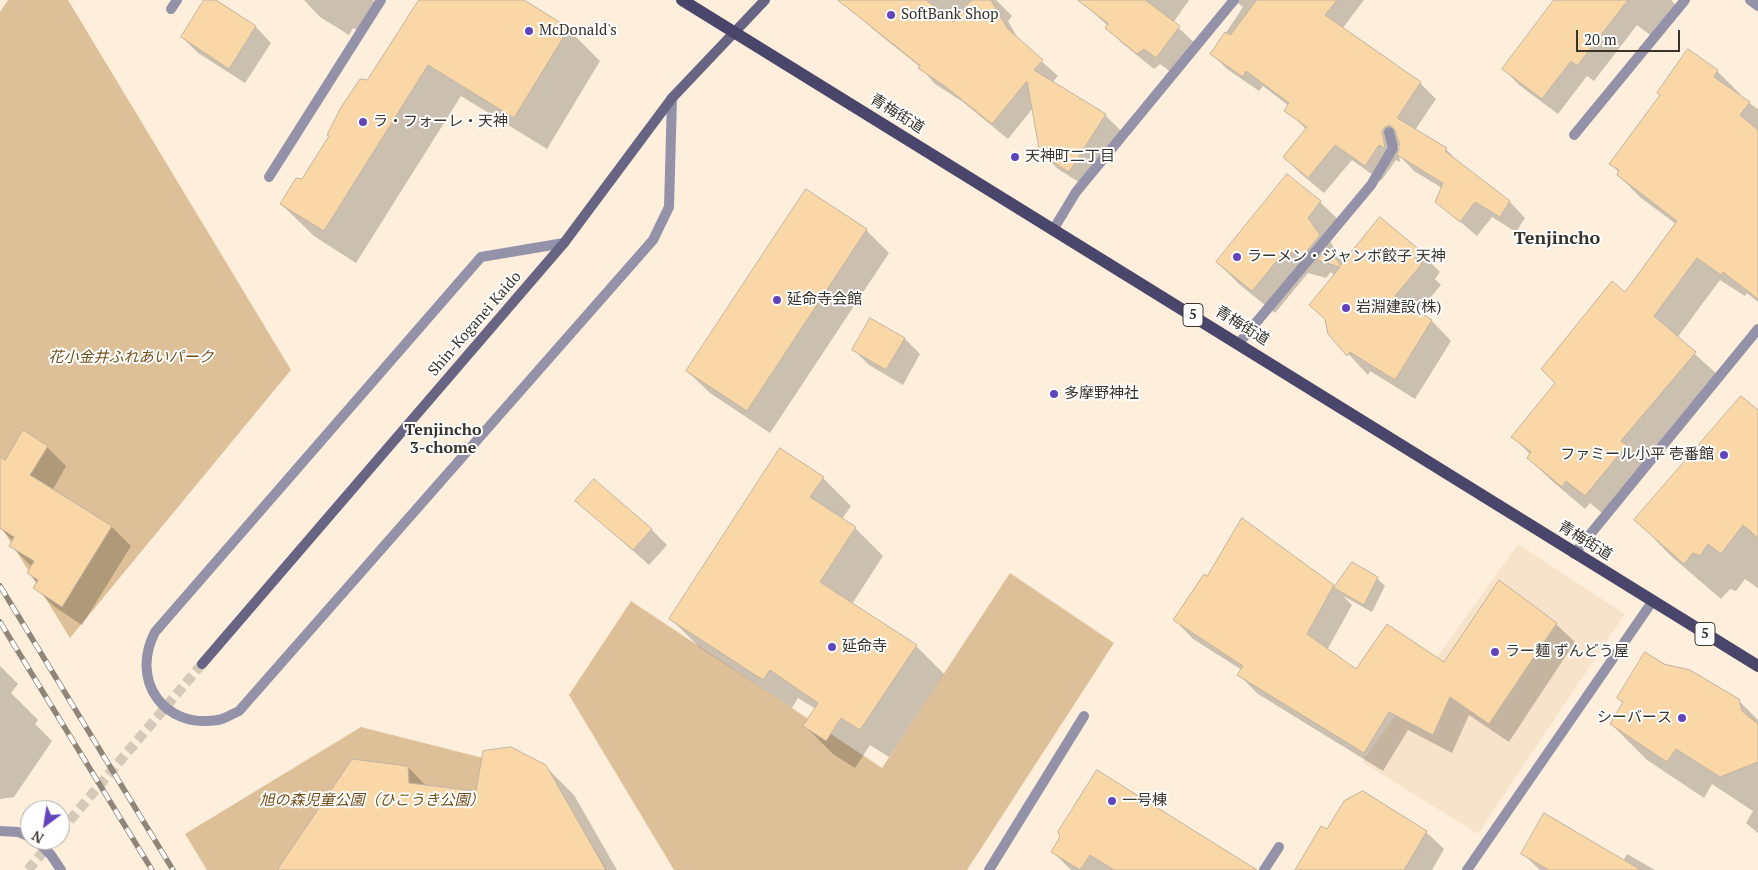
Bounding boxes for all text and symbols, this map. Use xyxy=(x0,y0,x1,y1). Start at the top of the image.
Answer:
place label: SoftBank Shop xyxy=(901,6,999,24)
marker: SoftBank Shop xyxy=(885,9,897,21)
scale bar xyxy=(1578,20,1682,52)
place label: McDonald's xyxy=(539,22,617,40)
marker: McDonald's xyxy=(523,25,535,37)
text: 20 m xyxy=(1584,29,1617,49)
street label: 青梅街道 xyxy=(867,90,927,138)
place label: ラ・フォーレ・天神 xyxy=(373,113,508,131)
marker: ラ・フォーレ・天神 xyxy=(357,116,369,128)
place label: 天神町二丁目 xyxy=(1025,148,1115,166)
marker: 天神町二丁目 xyxy=(1009,151,1021,163)
district label: Tenjincho xyxy=(1514,228,1600,250)
place label: ラーメン・ジャンボ餃子 天神 xyxy=(1247,248,1446,266)
marker: ラーメン・ジャンボ餃子 天神 xyxy=(1231,251,1243,263)
street label: Shin-Koganei Kaido xyxy=(425,268,525,380)
place label: 延命寺会館 xyxy=(787,291,862,309)
marker: 延命寺会館 xyxy=(771,294,783,306)
place label: 岩淵建設(株) xyxy=(1356,299,1441,317)
street label: 青梅街道 xyxy=(1212,302,1272,350)
marker: 岩淵建設(株) xyxy=(1340,302,1352,314)
road number: 5 xyxy=(1183,304,1203,326)
park label: 花小金井ふれあいパーク xyxy=(49,349,213,367)
place label: 多摩野神社 xyxy=(1064,385,1139,403)
marker: 多摩野神社 xyxy=(1048,388,1060,400)
district label: Tenjincho 3-chome xyxy=(405,420,481,458)
place label: ファミール小平 壱番館 xyxy=(1560,446,1714,464)
marker: ファミール小平 壱番館 xyxy=(1718,449,1730,461)
street label: 青梅街道 xyxy=(1555,517,1615,565)
road number: 5 xyxy=(1695,622,1715,646)
place label: 延命寺 xyxy=(842,638,887,656)
marker: 延命寺 xyxy=(826,641,838,653)
place label: ラー麺 ずんどう屋 xyxy=(1505,643,1629,661)
marker: ラー麺 ずんどう屋 xyxy=(1489,646,1501,658)
place label: シーバース xyxy=(1597,709,1672,727)
marker: シーバース xyxy=(1676,712,1688,724)
park label: 旭の森児童公園（ひこうき公園） xyxy=(260,792,484,810)
place label: 一号棟 xyxy=(1122,792,1167,810)
marker: 一号棟 xyxy=(1106,795,1118,807)
north arrow xyxy=(20,800,70,850)
text: N xyxy=(28,827,47,848)

